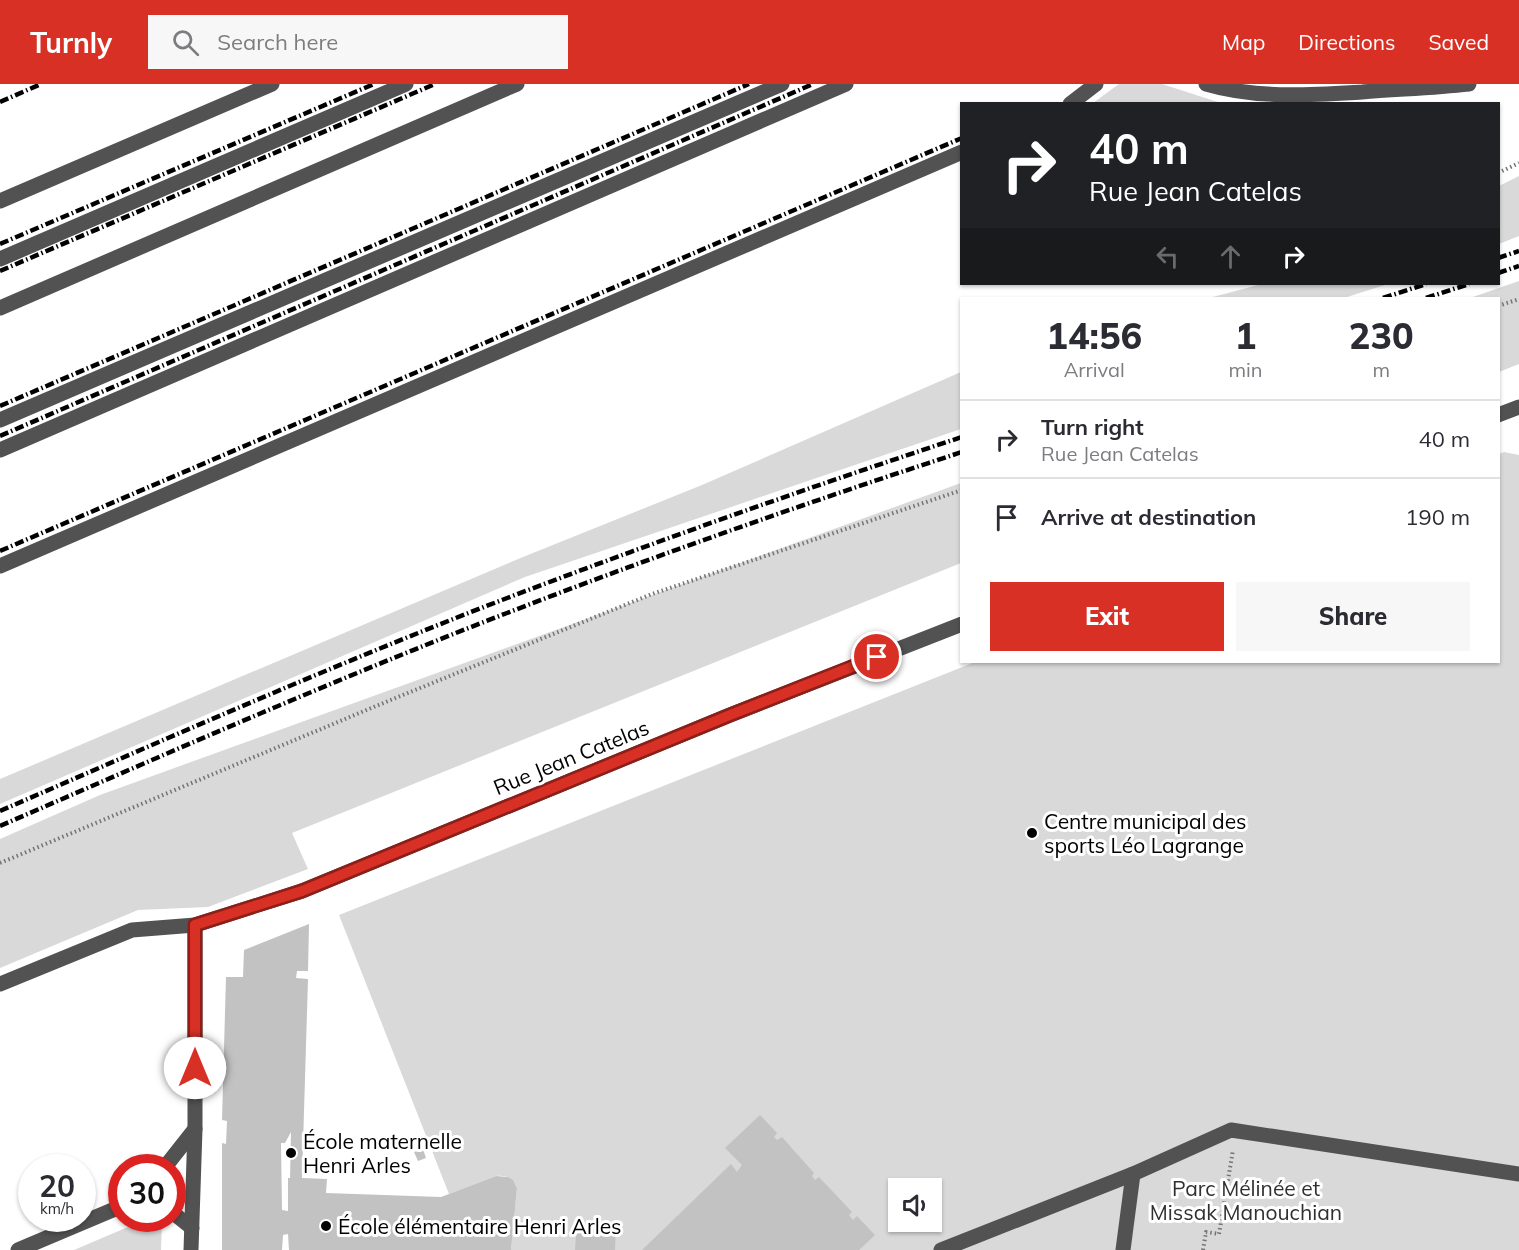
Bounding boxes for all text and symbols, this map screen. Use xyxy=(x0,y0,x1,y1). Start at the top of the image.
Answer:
search box xyxy=(148,15,568,69)
text: Turnly xyxy=(30,25,112,60)
icon: search xyxy=(169,26,202,59)
text: Search here xyxy=(217,28,338,56)
text: Map xyxy=(1222,29,1265,55)
text: Directions xyxy=(1298,29,1395,55)
text: Saved xyxy=(1428,29,1489,55)
text: 40 m xyxy=(1089,122,1189,175)
icon: right xyxy=(990,126,1068,204)
text: Rue Jean Catelas xyxy=(1089,174,1302,208)
icon: left xyxy=(1151,240,1184,273)
icon: ahead xyxy=(1214,240,1247,273)
icon: right xyxy=(1277,240,1310,273)
text: 14:56 xyxy=(1046,313,1142,358)
text: 1 xyxy=(1235,313,1256,358)
text: 230 xyxy=(1349,313,1414,358)
text: Arrival xyxy=(1064,357,1125,382)
text: min xyxy=(1228,357,1263,382)
text: m xyxy=(1372,357,1390,382)
text: Turn right xyxy=(1041,413,1144,441)
icon: right xyxy=(990,423,1023,456)
text: 40 m xyxy=(1419,425,1470,453)
text: Rue Jean Catelas xyxy=(1041,441,1199,466)
icon: arrive xyxy=(990,501,1023,534)
text: Arrive at destination xyxy=(1041,503,1256,531)
text: 190 m xyxy=(1405,503,1470,531)
button: Exit xyxy=(990,582,1224,651)
button: Share xyxy=(1236,582,1470,651)
pin xyxy=(851,631,902,682)
icon: arrive xyxy=(860,640,893,673)
street label: Rue Jean Catelas xyxy=(489,714,653,800)
place label: Centre municipal des sports Léo Lagrange xyxy=(1044,808,1246,858)
marker: Centre municipal des sports Léo Lagrange xyxy=(1025,826,1039,840)
position arrow xyxy=(163,1036,227,1100)
place label: École maternelle Henri Arles xyxy=(303,1128,462,1178)
marker: École maternelle Henri Arles xyxy=(284,1146,298,1160)
speed limit sign: 30 xyxy=(108,1154,186,1232)
text: 20 xyxy=(39,1167,75,1205)
park label: Parc Mélinée et Missak Manouchian xyxy=(1150,1175,1342,1225)
map controls xyxy=(888,1178,942,1232)
button: sound xyxy=(888,1178,942,1232)
text: km/h xyxy=(40,1199,74,1218)
place label: École élémentaire Henri Arles xyxy=(338,1213,622,1239)
marker: École élémentaire Henri Arles xyxy=(319,1219,333,1233)

